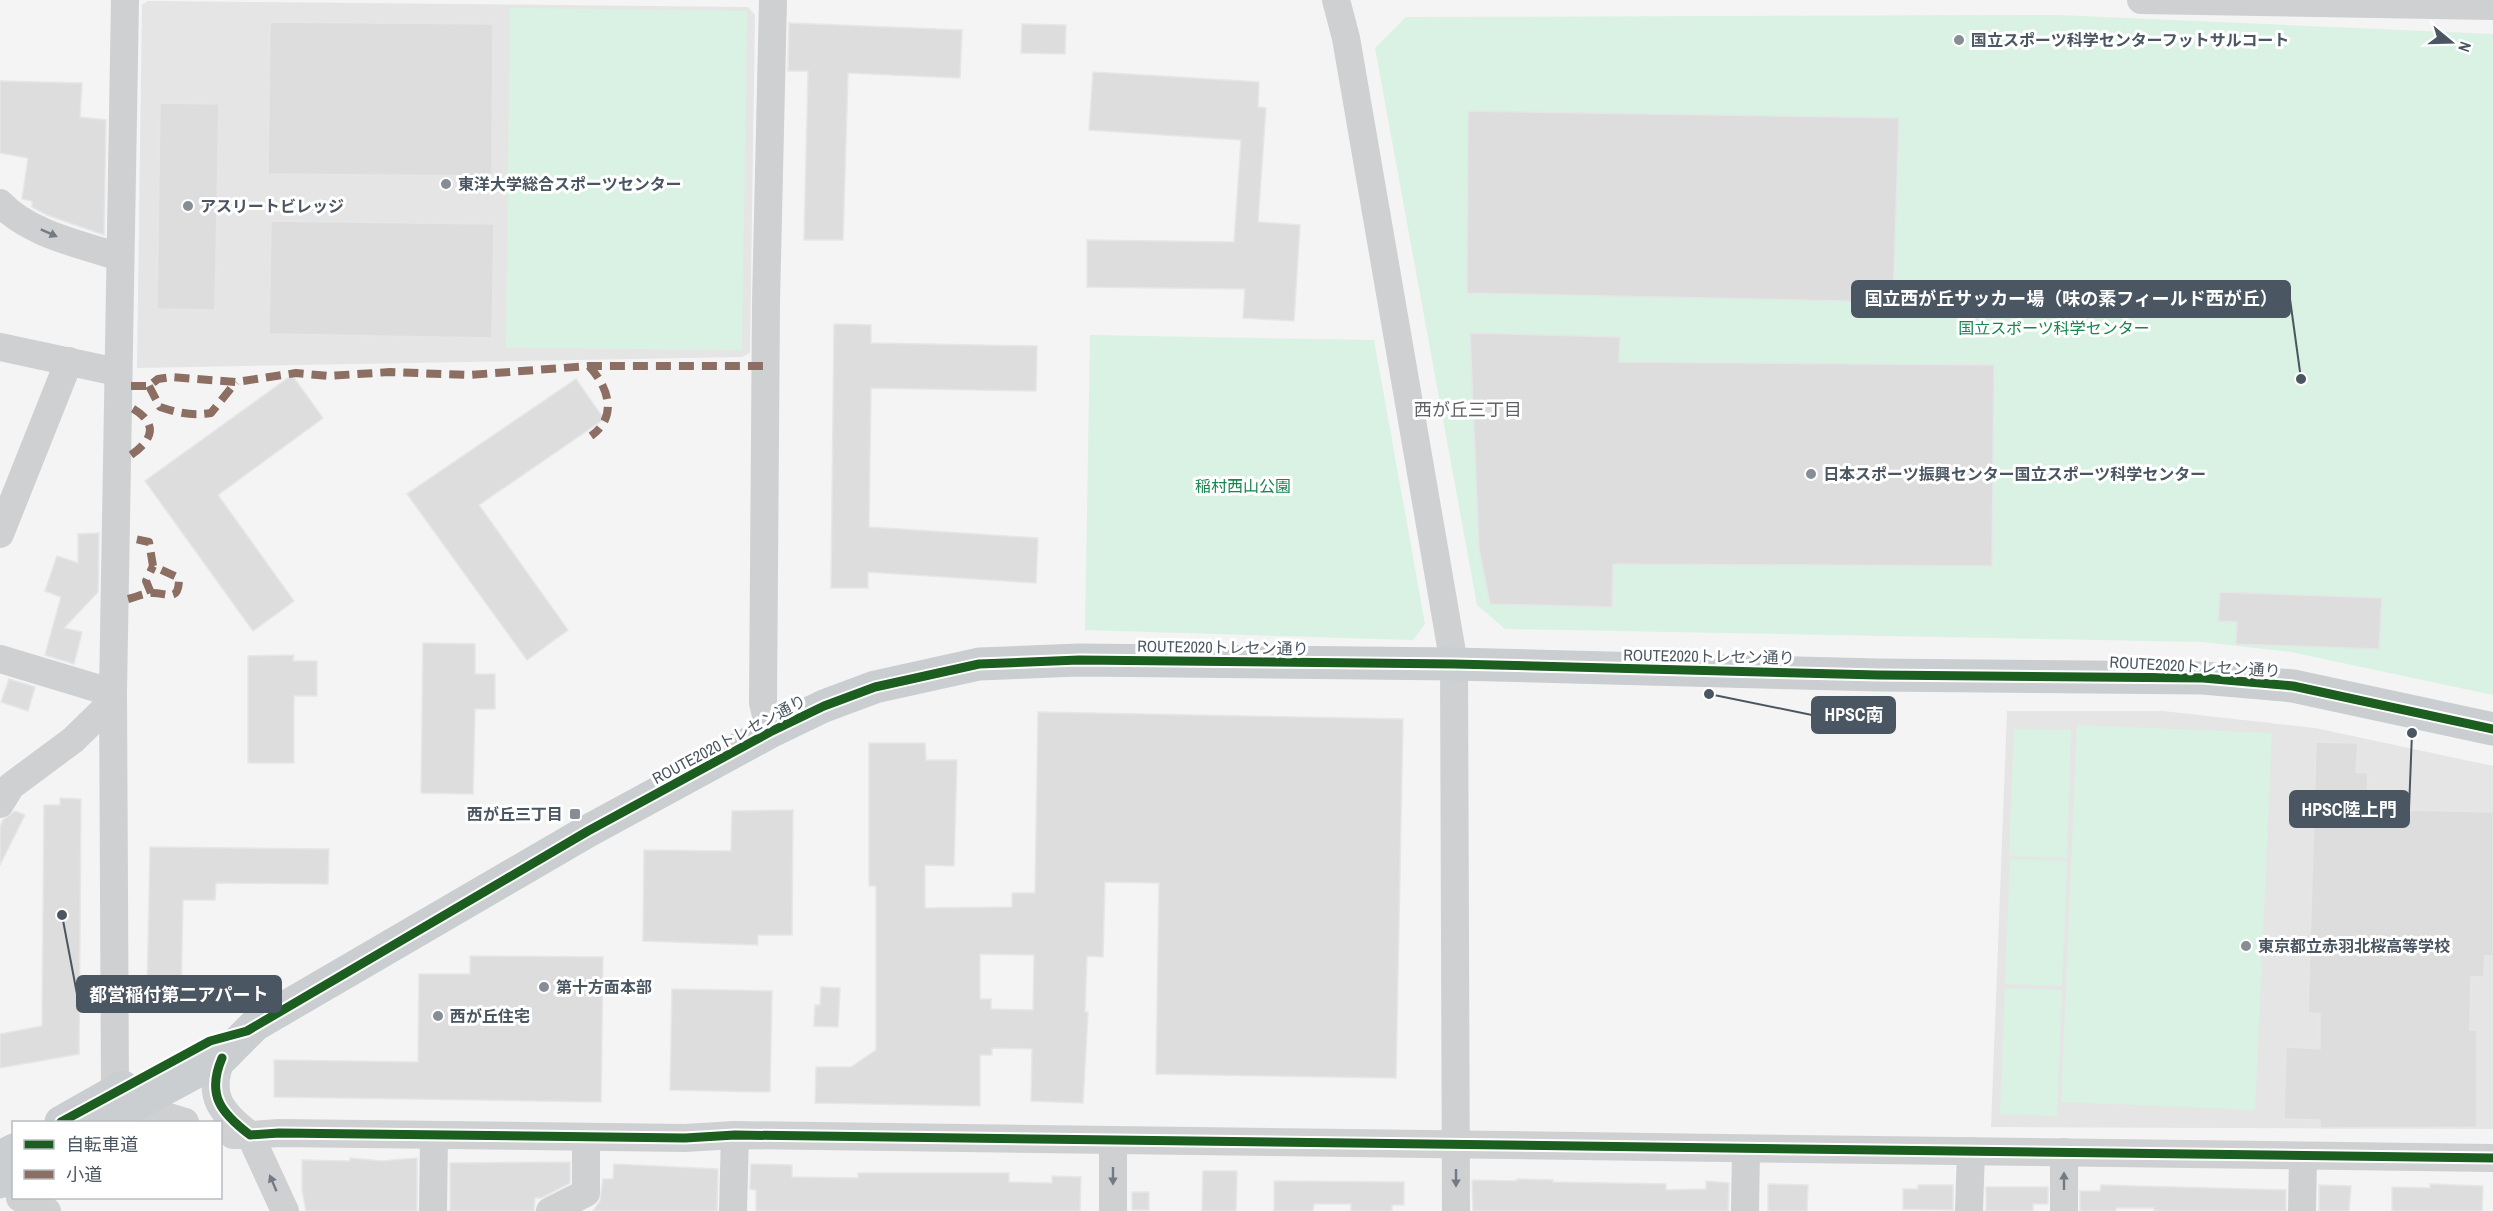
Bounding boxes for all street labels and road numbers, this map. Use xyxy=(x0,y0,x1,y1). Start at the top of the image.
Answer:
street label: ROUTE2020トレセン通り xyxy=(1137,635,1309,659)
street label: ROUTE2020トレセン通り xyxy=(1623,644,1795,668)
street label: ROUTE2020トレセン通り xyxy=(2109,651,2281,681)
street label: ROUTE2020トレセン通り xyxy=(648,689,810,789)

